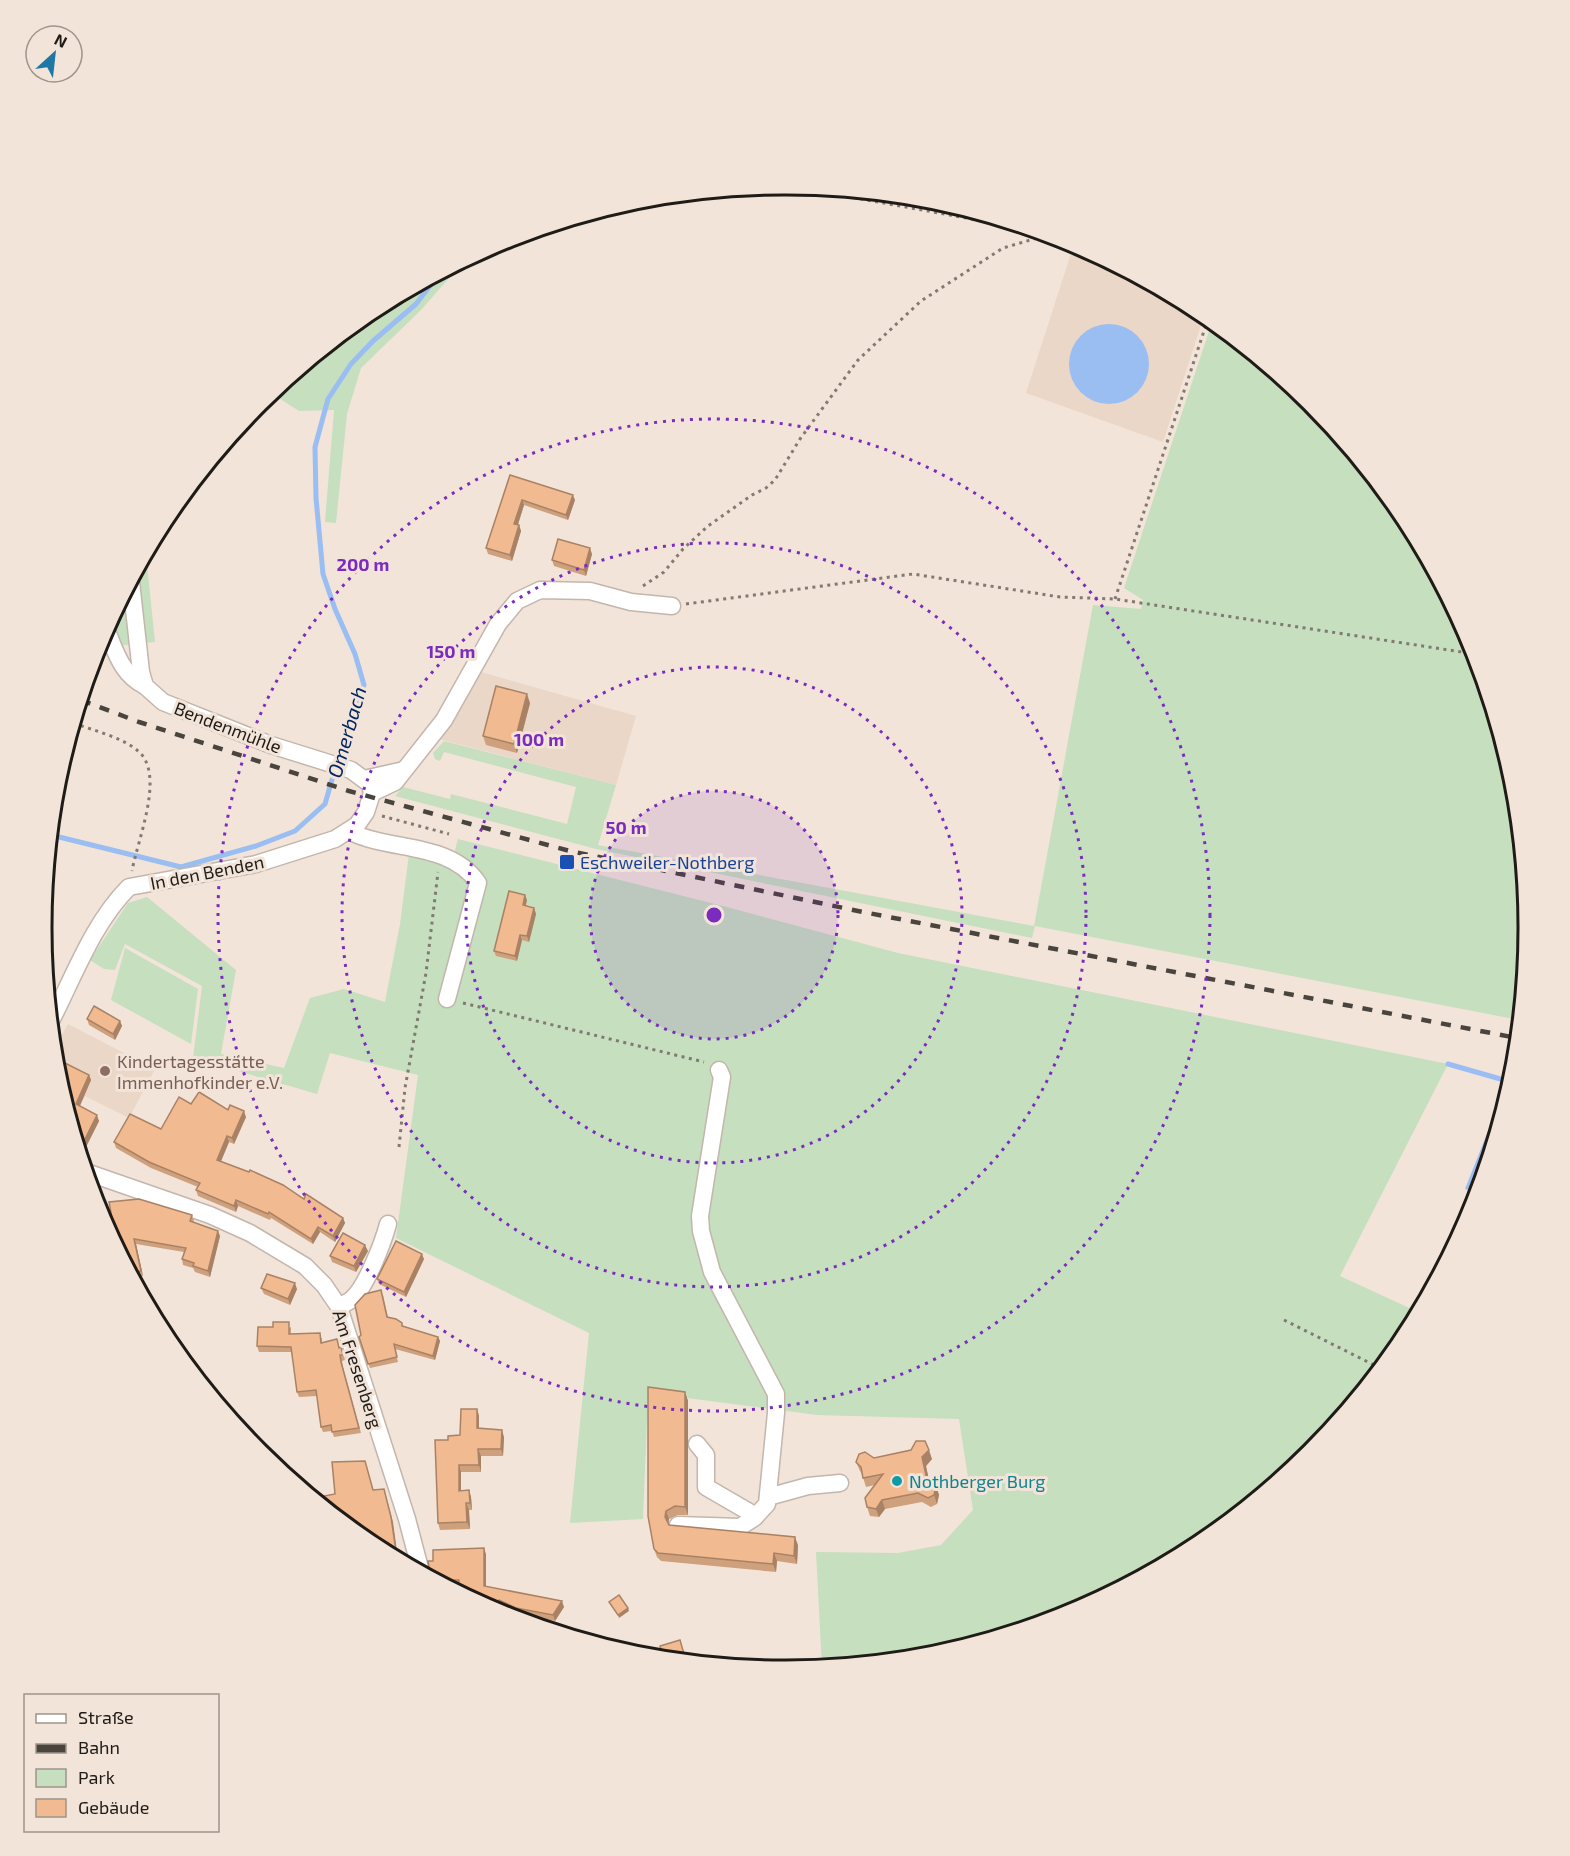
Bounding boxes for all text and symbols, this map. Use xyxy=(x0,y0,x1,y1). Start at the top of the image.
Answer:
north arrow xyxy=(24,24,84,84)
text: N xyxy=(52,29,71,51)
text: 200 m xyxy=(337,553,389,575)
text: 150 m xyxy=(427,640,475,662)
water label: Omerbach xyxy=(322,684,370,780)
street label: Bendenmühle xyxy=(171,696,285,758)
text: 100 m xyxy=(514,728,564,750)
text: 50 m xyxy=(605,816,647,838)
street label: In den Benden xyxy=(148,850,266,894)
place label: Eschweiler-Nothberg xyxy=(580,851,754,873)
marker: Eschweiler-Nothberg xyxy=(558,853,576,871)
centre of rings xyxy=(704,905,724,925)
place label: Kindertagesstätte Immenhofkinder e.V. xyxy=(117,1050,283,1093)
marker: Kindertagesstätte Immenhofkinder e.V. xyxy=(98,1064,112,1078)
street label: Am Fresenberg xyxy=(328,1307,388,1431)
place label: Nothberger Burg xyxy=(909,1470,1045,1492)
marker: Nothberger Burg xyxy=(890,1474,904,1488)
legend xyxy=(24,1694,219,1832)
text: Straße xyxy=(78,1706,134,1728)
text: Bahn xyxy=(78,1736,120,1758)
text: Park xyxy=(78,1766,115,1788)
text: Gebäude xyxy=(78,1796,149,1818)

